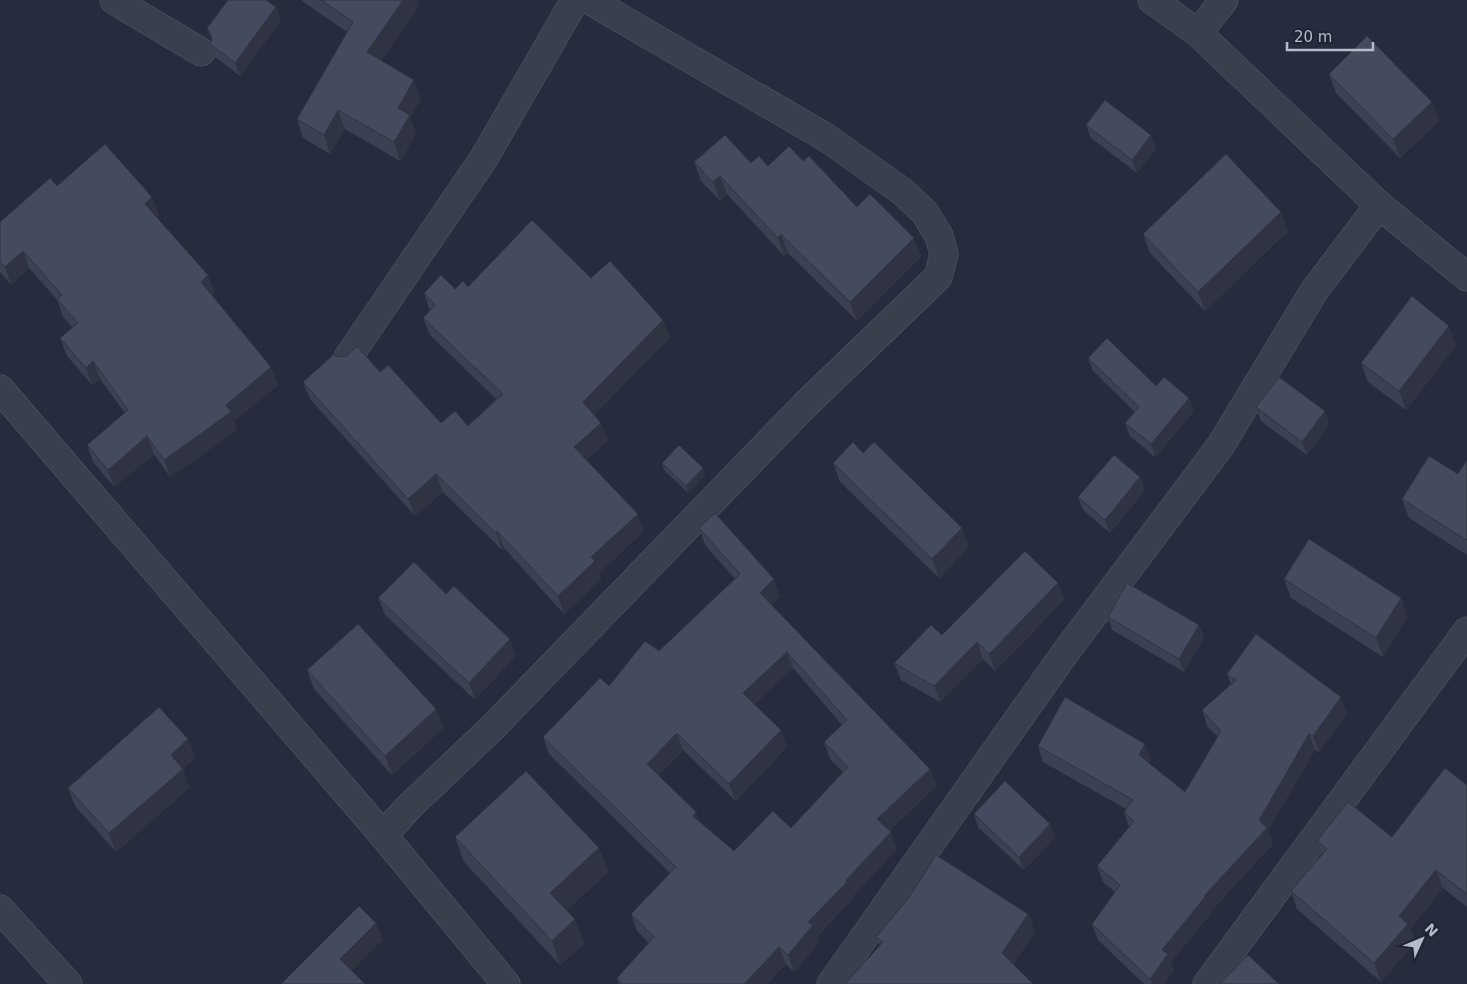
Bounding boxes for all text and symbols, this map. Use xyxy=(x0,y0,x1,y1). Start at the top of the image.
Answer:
scale bar xyxy=(1287,20,1373,52)
text: 20 m xyxy=(1294,28,1332,46)
north arrow xyxy=(1397,914,1447,964)
text: N xyxy=(1422,920,1441,940)

